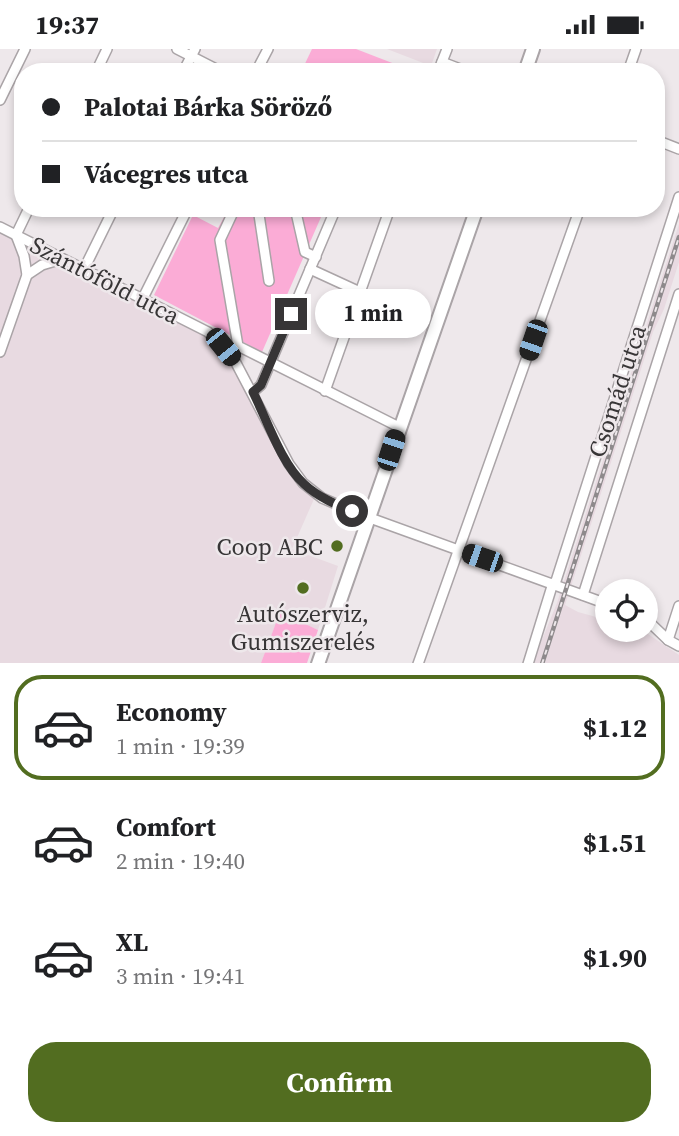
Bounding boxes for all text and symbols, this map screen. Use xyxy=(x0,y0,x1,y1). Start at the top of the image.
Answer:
text: 19:37 xyxy=(35,7,99,43)
text: Palotai Bárka Söröző xyxy=(84,89,332,125)
text: Vácegres utca xyxy=(84,156,248,192)
street label: Szántóföld utca xyxy=(25,228,186,332)
callout: 1 min xyxy=(316,289,431,339)
text: 1 min xyxy=(343,297,403,329)
route end xyxy=(275,298,307,330)
car xyxy=(517,317,550,363)
street label: Csomád utca xyxy=(580,320,654,461)
car xyxy=(202,324,245,370)
car xyxy=(375,427,408,473)
route start xyxy=(336,495,368,527)
place label: Coop ABC xyxy=(216,530,323,563)
marker: Coop ABC xyxy=(329,538,345,554)
car xyxy=(459,541,506,575)
map controls xyxy=(595,579,658,642)
button: locate xyxy=(595,579,658,642)
marker: Autószerviz, Gumiszerelés xyxy=(295,580,311,596)
place label: Autószerviz, Gumiszerelés xyxy=(231,597,375,658)
text: Economy xyxy=(116,694,227,730)
icon: car xyxy=(32,696,95,759)
text: $1.12 xyxy=(583,710,647,746)
text: 1 min · 19:39 xyxy=(116,730,245,762)
text: Comfort xyxy=(116,809,216,845)
icon: car xyxy=(32,811,95,874)
text: $1.51 xyxy=(583,825,647,861)
text: 2 min · 19:40 xyxy=(116,845,245,877)
text: XL xyxy=(116,924,148,960)
icon: car xyxy=(32,926,95,989)
text: $1.90 xyxy=(583,940,647,976)
text: 3 min · 19:41 xyxy=(116,960,245,992)
button: Confirm xyxy=(28,1042,651,1122)

